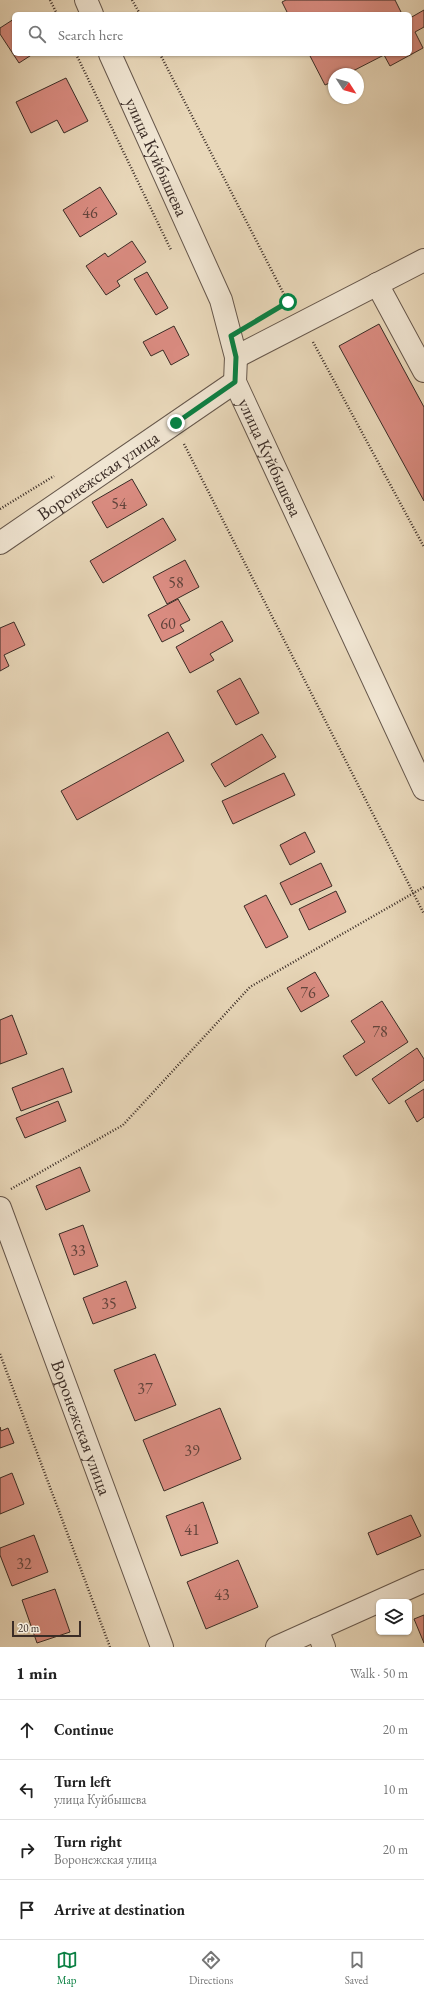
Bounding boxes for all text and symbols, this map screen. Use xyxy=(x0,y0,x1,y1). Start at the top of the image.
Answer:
search box xyxy=(12,12,412,56)
icon: search xyxy=(26,23,48,45)
text: Search here xyxy=(58,25,123,44)
north arrow xyxy=(328,68,364,104)
street label: улица Куйбышева xyxy=(120,94,194,221)
house number: 46 xyxy=(82,202,98,223)
route start xyxy=(279,293,297,311)
street label: улица Куйбышева xyxy=(233,394,308,521)
route end xyxy=(167,414,185,432)
street label: Воронежская улица xyxy=(33,425,164,525)
house number: 54 xyxy=(111,493,127,514)
house number: 58 xyxy=(168,572,184,593)
house number: 60 xyxy=(160,613,176,634)
house number: 76 xyxy=(300,982,316,1003)
house number: 78 xyxy=(372,1021,388,1042)
house number: 33 xyxy=(70,1240,86,1261)
house number: 35 xyxy=(101,1293,117,1314)
street label: Воронежская улица xyxy=(46,1357,117,1499)
house number: 37 xyxy=(137,1378,153,1399)
house number: 39 xyxy=(184,1440,200,1461)
house number: 41 xyxy=(184,1519,200,1540)
house number: 32 xyxy=(16,1553,32,1574)
house number: 43 xyxy=(214,1584,230,1605)
map controls xyxy=(376,1599,412,1635)
button: layers xyxy=(376,1599,412,1635)
scale bar xyxy=(12,1619,81,1638)
text: 20 m xyxy=(18,1621,39,1635)
text: 1 min xyxy=(16,1662,57,1684)
text: Walk · 50 m xyxy=(350,1665,408,1682)
icon: ahead xyxy=(16,1719,38,1741)
text: Continue xyxy=(54,1720,114,1739)
text: 20 m xyxy=(383,1721,408,1738)
text: Turn left xyxy=(54,1772,111,1791)
icon: left xyxy=(16,1779,38,1801)
text: 10 m xyxy=(383,1781,408,1798)
text: улица Куйбышева xyxy=(54,1791,146,1808)
text: Turn right xyxy=(54,1832,122,1851)
icon: right xyxy=(16,1839,38,1861)
text: 20 m xyxy=(383,1841,408,1858)
text: Воронежская улица xyxy=(54,1851,157,1868)
icon: arrive xyxy=(16,1899,38,1921)
text: Arrive at destination xyxy=(54,1900,185,1919)
tab: Map xyxy=(56,1949,78,1987)
tab: Directions xyxy=(189,1949,233,1987)
tab: Saved xyxy=(345,1949,368,1987)

